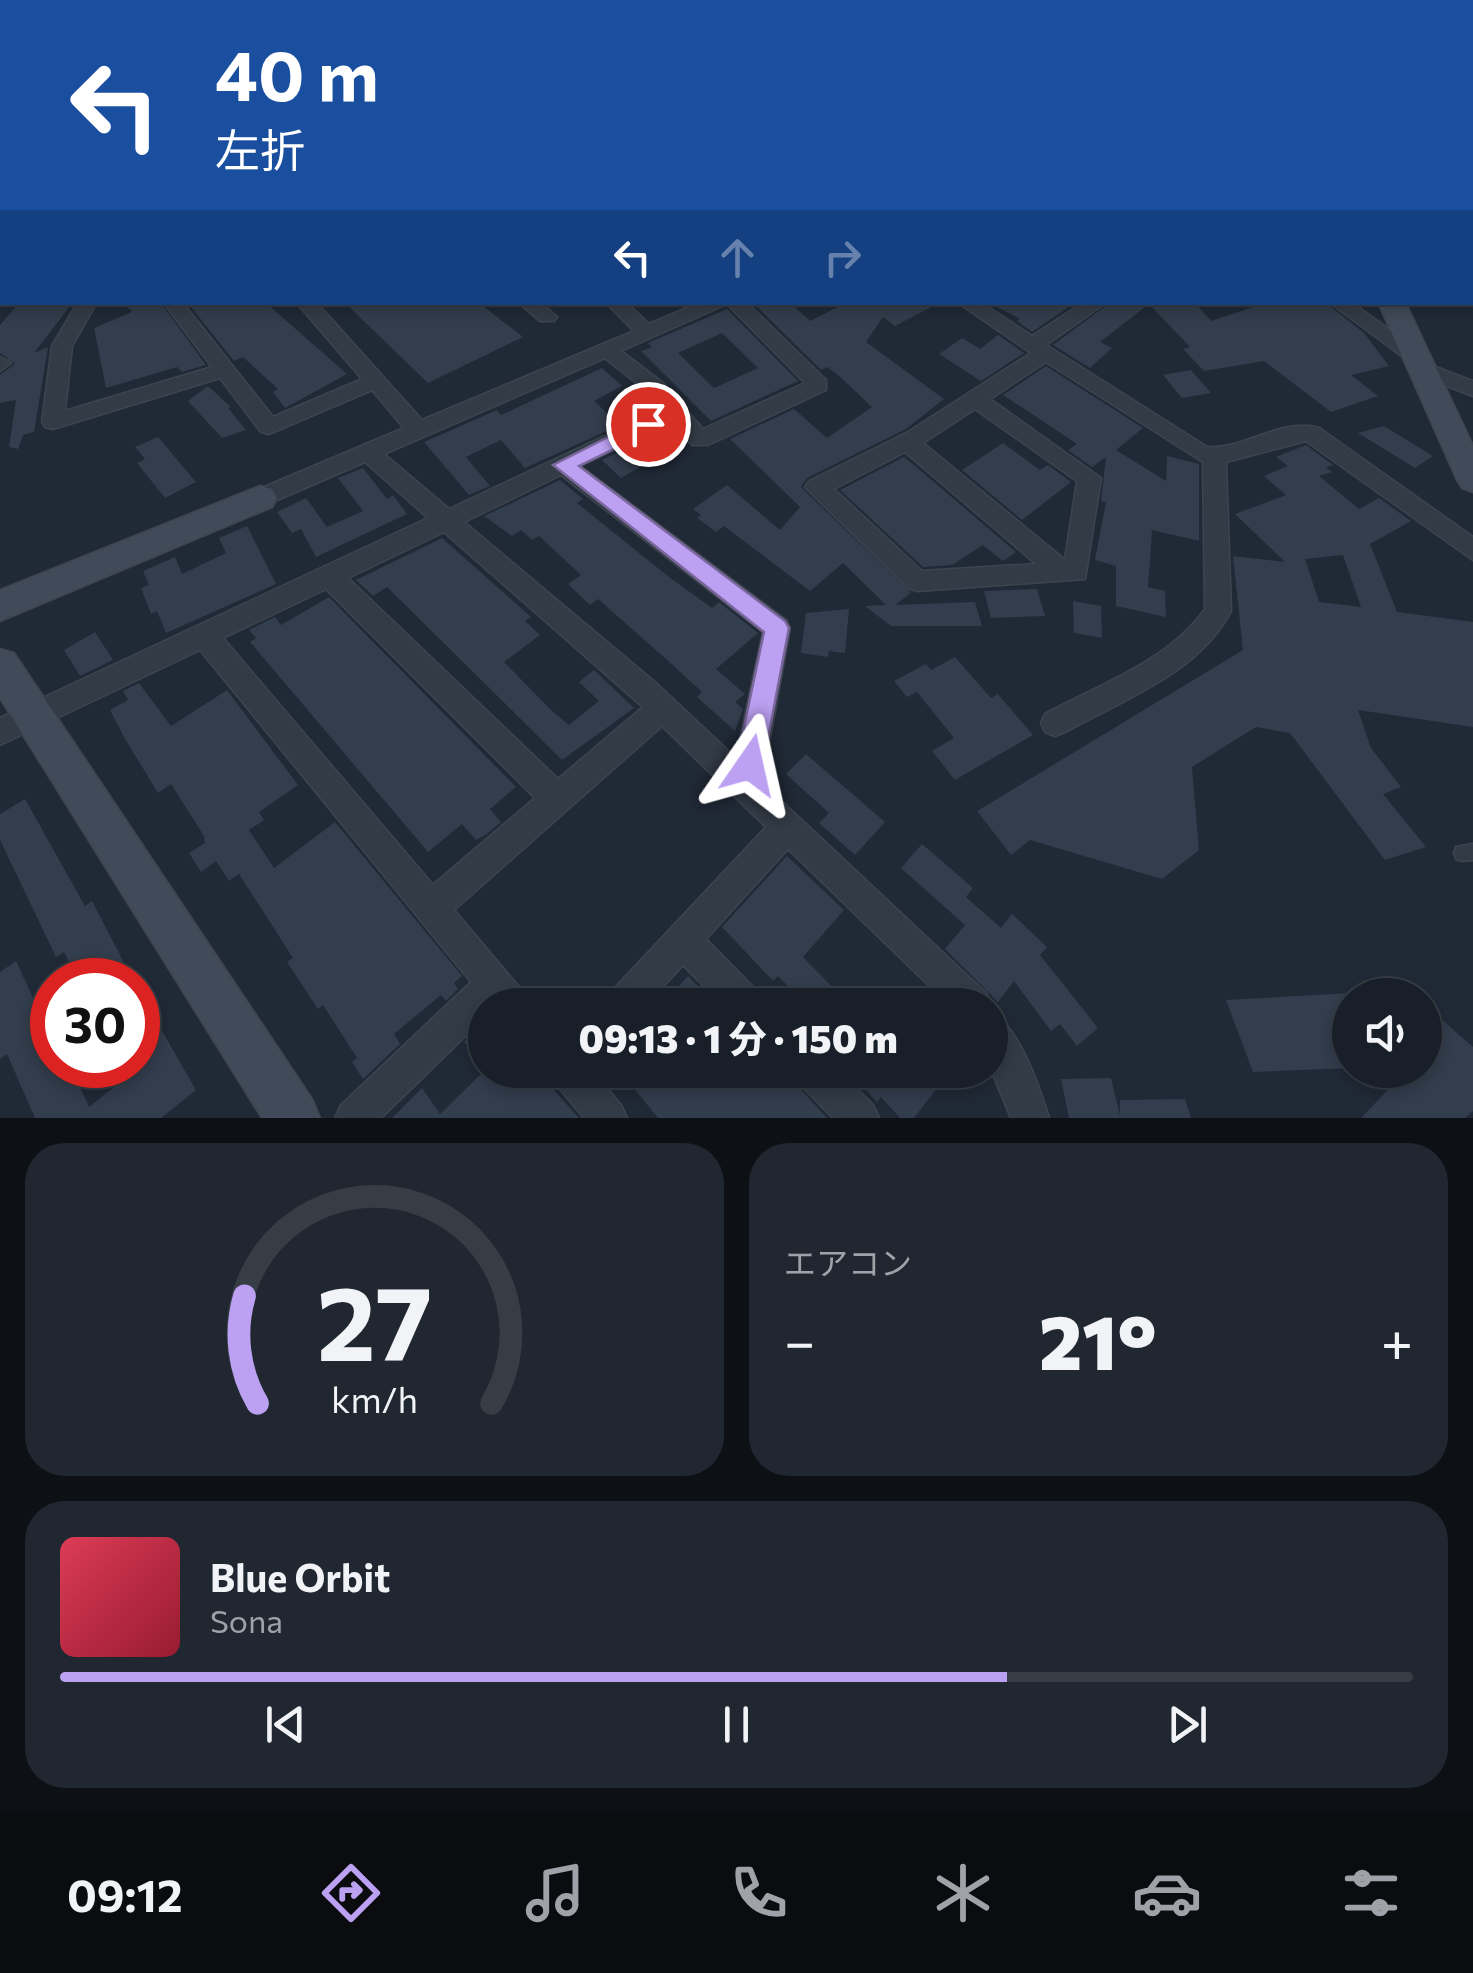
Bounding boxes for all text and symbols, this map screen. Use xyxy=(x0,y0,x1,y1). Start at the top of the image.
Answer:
text: 40 m xyxy=(215,30,379,115)
icon: left xyxy=(50,40,180,170)
text: 左折 xyxy=(215,121,305,176)
icon: left xyxy=(605,230,660,285)
icon: ahead xyxy=(710,230,765,285)
icon: right xyxy=(815,230,870,285)
pin xyxy=(606,382,691,467)
icon: arrive xyxy=(621,397,676,452)
position arrow xyxy=(698,713,802,817)
speed limit sign: 30 xyxy=(30,958,160,1088)
map controls xyxy=(1332,978,1442,1088)
button: sound xyxy=(1332,978,1442,1088)
text: 09:13 · 1 分 · 150 m xyxy=(578,1014,898,1061)
text: エアコン xyxy=(784,1242,912,1282)
text: 27 xyxy=(317,1255,432,1382)
text: 21° xyxy=(1039,1294,1157,1385)
text: − xyxy=(784,1306,815,1373)
text: + xyxy=(1381,1306,1413,1373)
text: km/h xyxy=(331,1377,418,1420)
text: Blue Orbit xyxy=(210,1553,390,1600)
text: Sona xyxy=(210,1600,283,1640)
icon: previous xyxy=(258,1697,313,1752)
icon: pause xyxy=(709,1697,764,1752)
icon: next xyxy=(1160,1697,1215,1752)
icon: directions xyxy=(316,1858,386,1928)
icon: music xyxy=(520,1858,590,1928)
icon: phone xyxy=(724,1858,794,1928)
icon: climate xyxy=(928,1858,998,1928)
icon: car xyxy=(1132,1858,1202,1928)
icon: filters xyxy=(1336,1858,1406,1928)
text: 09:12 xyxy=(67,1866,183,1921)

